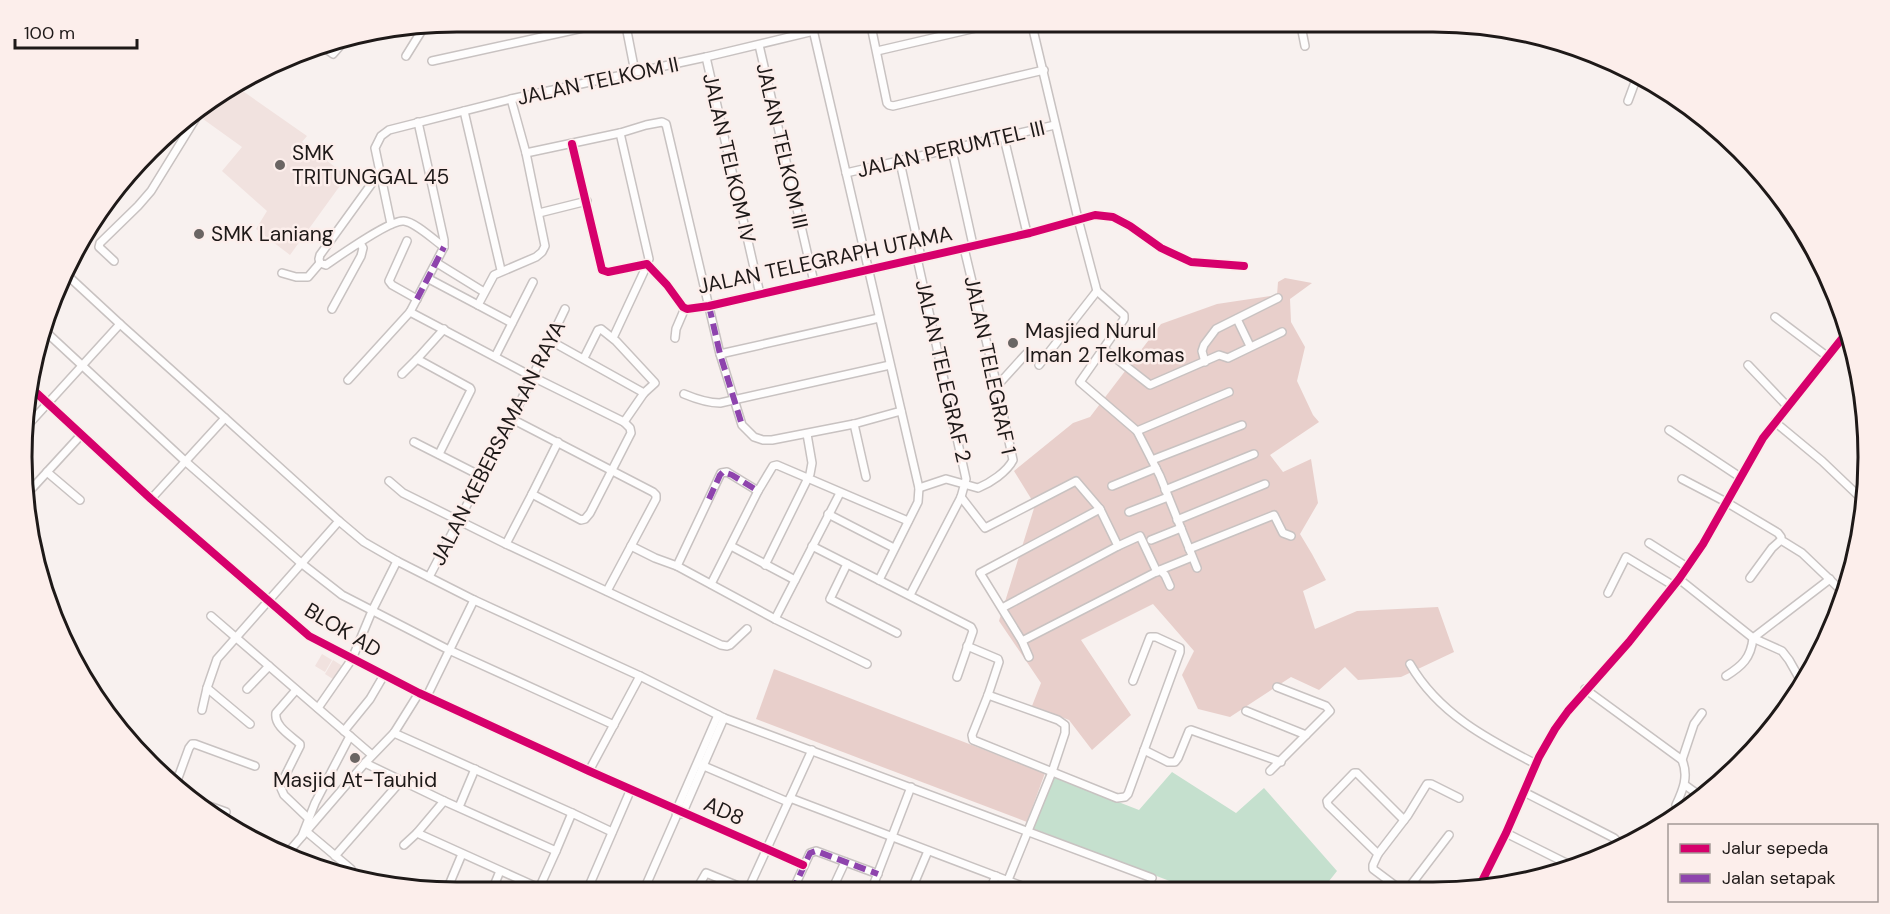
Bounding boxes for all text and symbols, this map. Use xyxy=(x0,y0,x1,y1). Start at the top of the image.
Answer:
scale bar xyxy=(15,12,136,50)
text: 100 m xyxy=(24,21,75,45)
street label: JALAN TELKOM II xyxy=(515,50,681,112)
street label: JALAN TELKOM III xyxy=(749,60,815,232)
street label: JALAN TELKOM IV xyxy=(696,70,762,246)
street label: JALAN PERUMTEL III xyxy=(854,114,1048,184)
place label: SMK TRITUNGGAL 45 xyxy=(292,139,449,191)
marker: SMK TRITUNGGAL 45 xyxy=(273,158,287,172)
street label: JALAN TELEGRAPH UTAMA xyxy=(695,219,955,301)
place label: SMK Laniang xyxy=(211,220,334,248)
marker: SMK Laniang xyxy=(192,227,206,241)
street label: JALAN TELEGRAF 1 xyxy=(957,273,1023,457)
street label: JALAN TELEGRAF 2 xyxy=(908,277,978,465)
street label: JALAN KEBERSAMAAN RAYA xyxy=(424,316,572,570)
place label: Masjied Nurul Iman 2 Telkomas xyxy=(1025,317,1185,369)
marker: Masjied Nurul Iman 2 Telkomas xyxy=(1006,336,1020,350)
street label: BLOK AD xyxy=(299,596,387,664)
marker: Masjid At-Tauhid xyxy=(348,751,362,765)
place label: Masjid At-Tauhid xyxy=(273,766,437,794)
street label: AD8 xyxy=(699,790,749,832)
legend xyxy=(1668,824,1878,902)
text: Jalur sepeda xyxy=(1722,836,1828,860)
text: Jalan setapak xyxy=(1722,866,1836,890)

